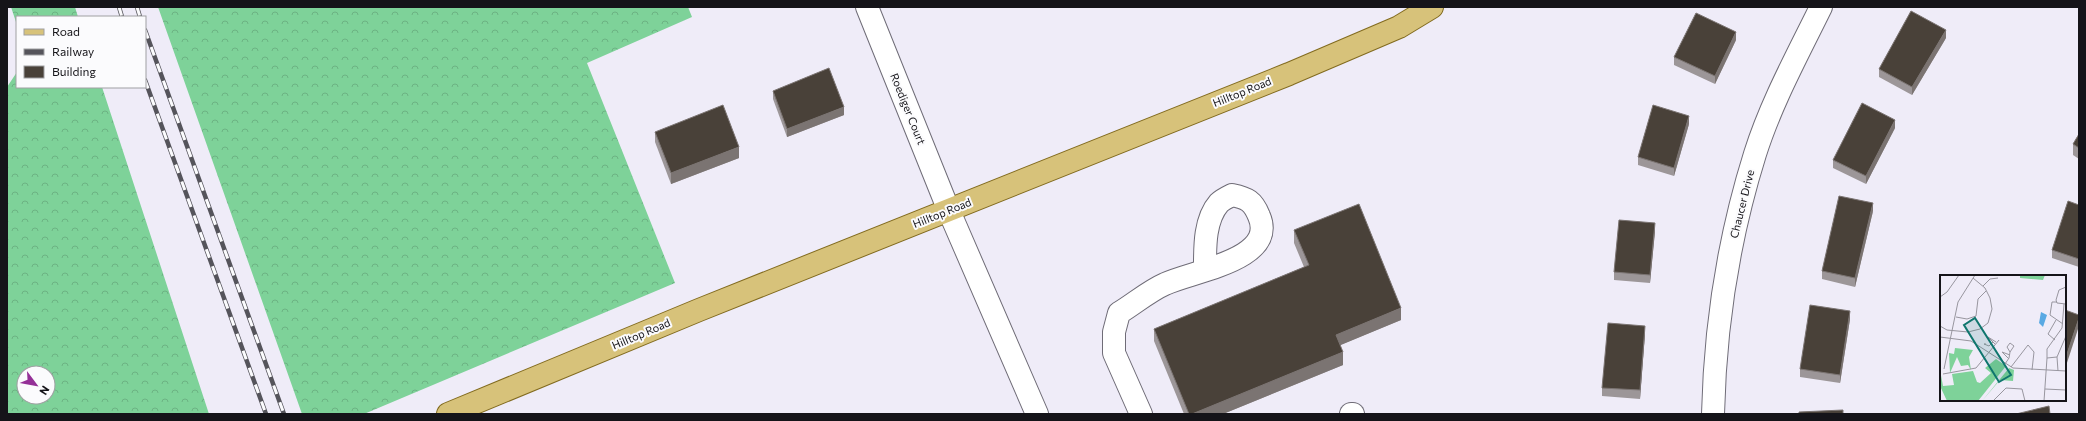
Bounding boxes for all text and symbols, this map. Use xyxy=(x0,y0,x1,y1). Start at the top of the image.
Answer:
legend xyxy=(16,16,146,88)
text: Road xyxy=(52,24,80,38)
text: Railway xyxy=(52,44,94,58)
text: Building xyxy=(52,64,96,78)
street label: Roediger Court xyxy=(888,71,929,147)
street label: Hilltop Road xyxy=(1211,74,1273,109)
street label: Chaucer Drive xyxy=(1727,168,1756,239)
street label: Hilltop Road xyxy=(911,195,973,230)
inset map xyxy=(1940,275,2066,401)
street label: Hilltop Road xyxy=(610,315,672,352)
north arrow xyxy=(16,365,56,405)
text: N xyxy=(37,384,53,398)

